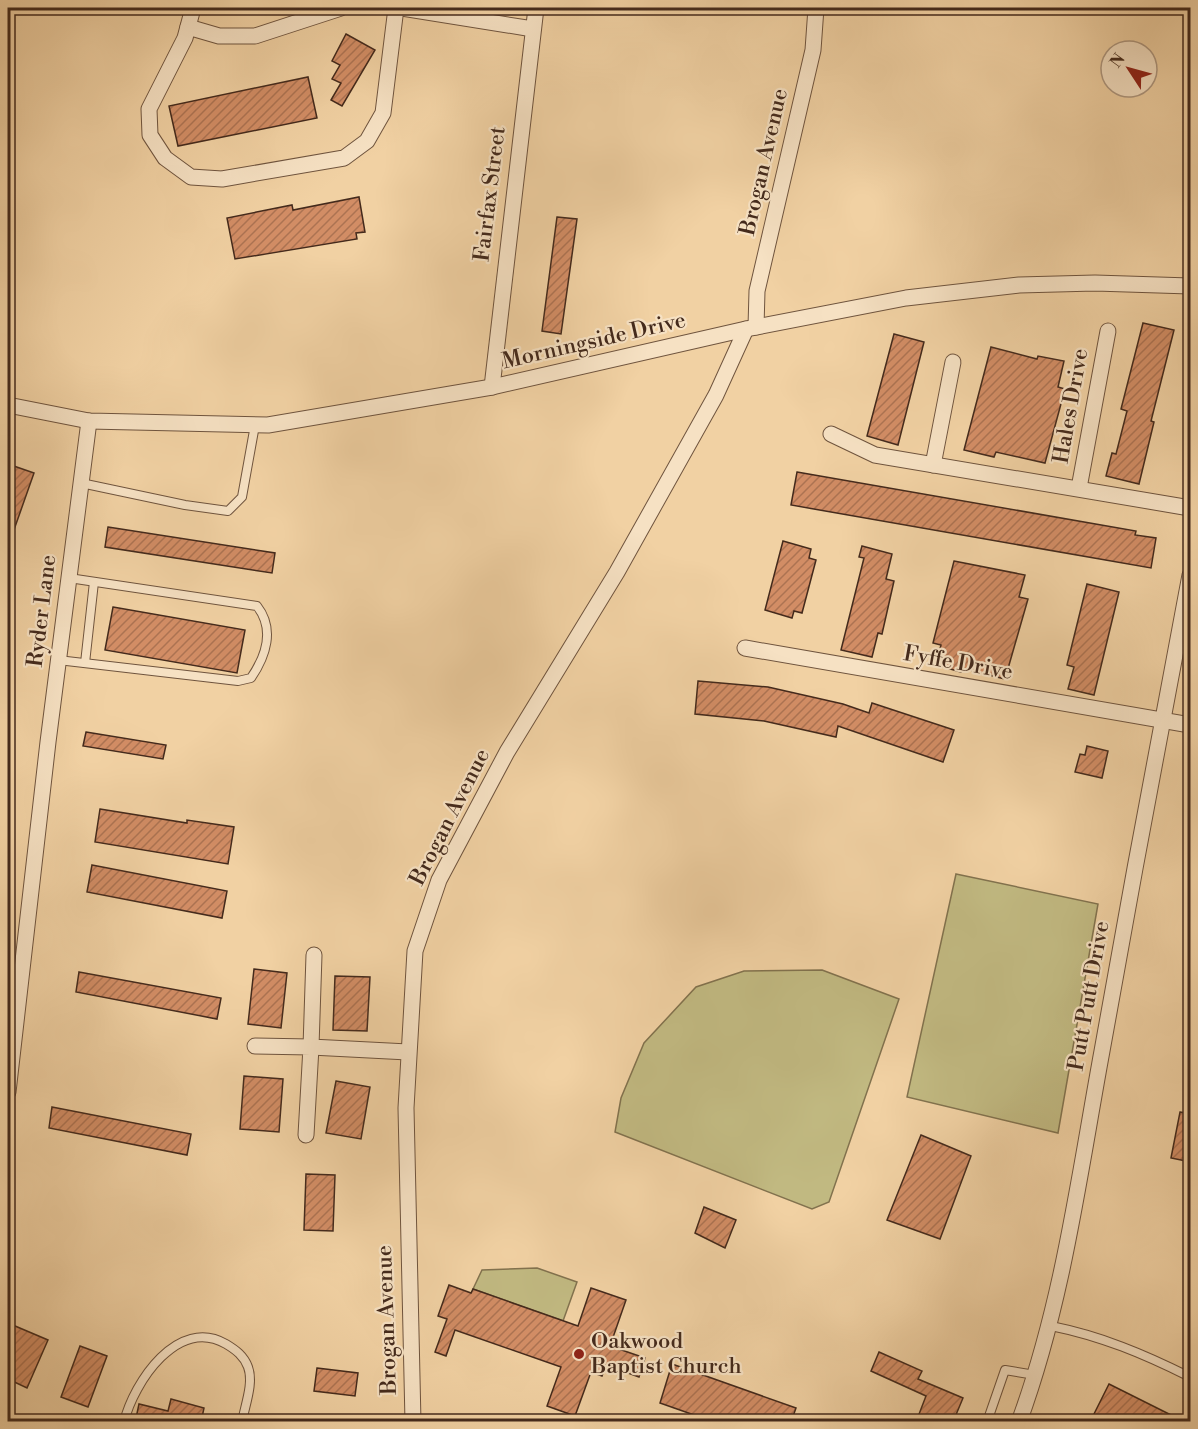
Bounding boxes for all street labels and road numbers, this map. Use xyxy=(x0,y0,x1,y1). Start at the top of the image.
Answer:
street label: Brogan Avenue xyxy=(734,86,794,239)
street label: Fairfax Street xyxy=(468,125,512,263)
street label: Morningside Drive xyxy=(500,307,688,375)
street label: Hales Drive xyxy=(1048,346,1094,466)
street label: Ryder Lane xyxy=(22,553,62,669)
street label: Fyffe Drive xyxy=(901,640,1015,686)
street label: Brogan Avenue xyxy=(404,744,496,891)
street label: Putt Putt Drive xyxy=(1063,919,1115,1073)
street label: Brogan Avenue xyxy=(371,1245,403,1396)

